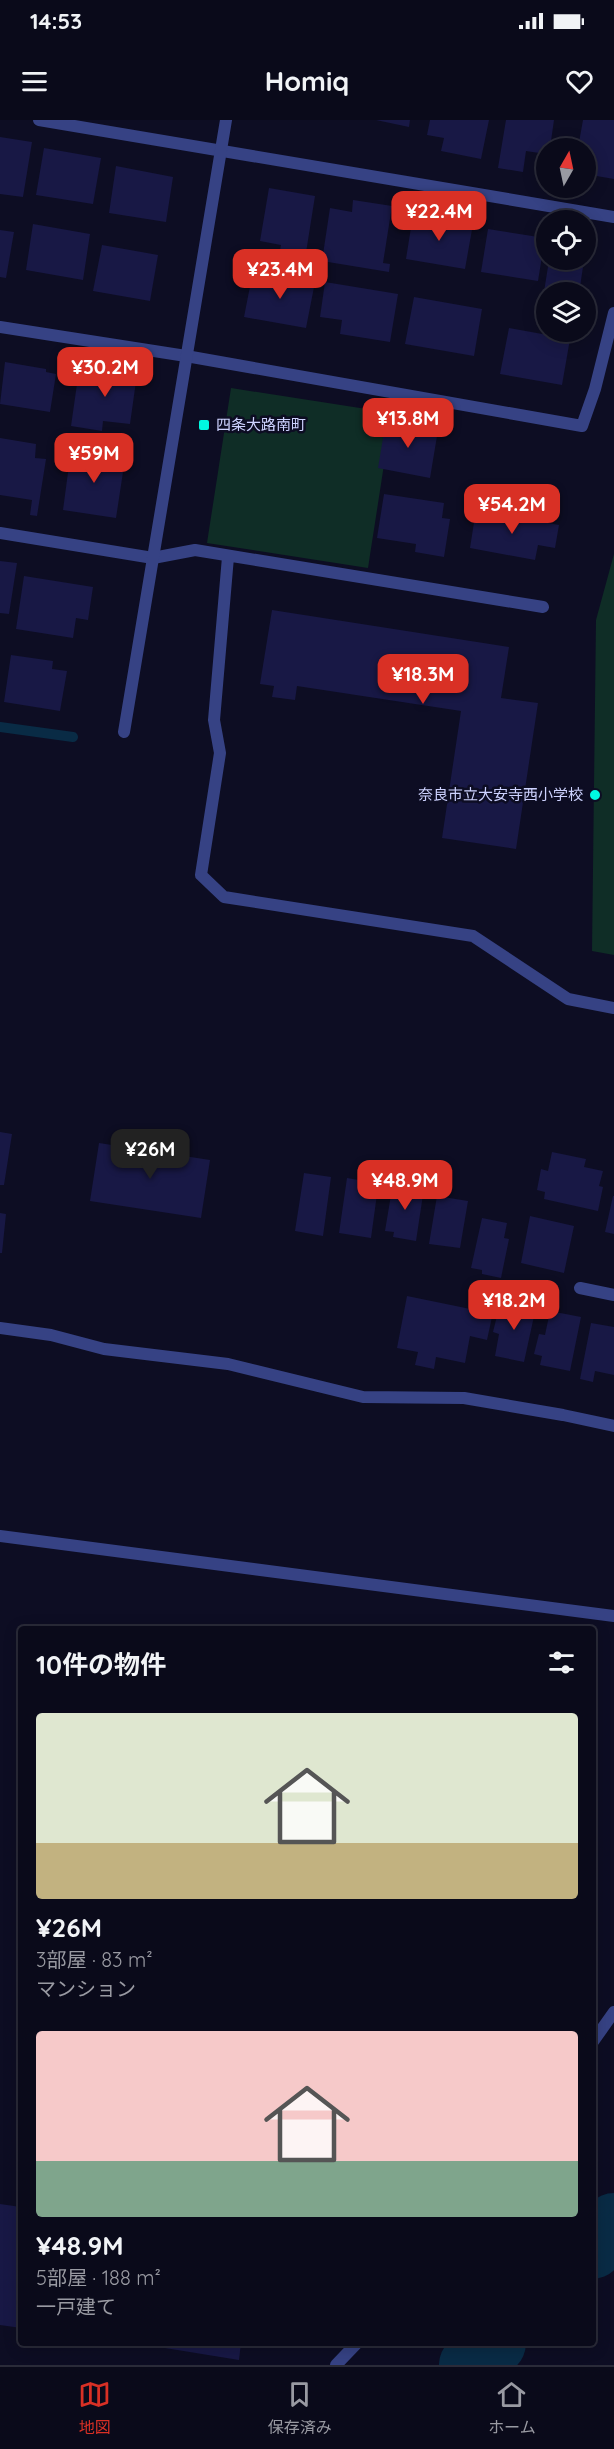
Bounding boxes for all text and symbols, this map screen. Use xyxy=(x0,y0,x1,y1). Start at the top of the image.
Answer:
text: 14:53 xyxy=(30,7,82,35)
text: Homiq xyxy=(265,64,349,98)
icon: menu xyxy=(18,65,51,98)
icon: heart xyxy=(563,65,596,98)
north arrow xyxy=(536,138,596,198)
map controls xyxy=(536,138,596,342)
pin: ¥22.4M xyxy=(390,191,488,242)
text: ¥22.4M xyxy=(405,198,473,223)
button: locate xyxy=(536,210,596,270)
pin: ¥23.4M xyxy=(231,249,329,300)
text: ¥23.4M xyxy=(247,256,313,281)
button: layers xyxy=(536,282,596,342)
pin: ¥30.2M xyxy=(56,347,154,398)
text: ¥30.2M xyxy=(71,354,139,379)
pin: ¥13.8M xyxy=(359,398,457,449)
text: ¥13.8M xyxy=(377,405,439,430)
place label: 四条大路南町 xyxy=(216,415,306,434)
marker: 四条大路南町 xyxy=(197,418,211,432)
pin: ¥59M xyxy=(58,433,130,484)
text: ¥59M xyxy=(68,440,120,465)
pin: ¥54.2M xyxy=(463,484,561,535)
text: ¥54.2M xyxy=(478,491,546,516)
pin: ¥18.3M xyxy=(374,654,472,705)
text: ¥18.3M xyxy=(392,661,454,686)
place label: 奈良市立大安寺西小学校 xyxy=(418,785,583,804)
marker: 奈良市立大安寺西小学校 xyxy=(588,788,602,802)
pin: ¥26M xyxy=(114,1129,186,1180)
text: ¥26M xyxy=(125,1136,175,1161)
pin: ¥48.9M xyxy=(356,1160,454,1211)
text: ¥48.9M xyxy=(371,1167,439,1192)
pin: ¥18.2M xyxy=(465,1280,563,1331)
text: ¥18.2M xyxy=(482,1287,546,1312)
icon: filters xyxy=(545,1646,578,1679)
text: 10件の物件 xyxy=(36,1648,166,1681)
icon: home xyxy=(253,1752,361,1860)
text: ¥26M xyxy=(36,1911,102,1944)
text: 3部屋 · 83 m² xyxy=(36,1947,153,1972)
text: マンション xyxy=(36,1976,136,2001)
icon: home xyxy=(253,2070,361,2178)
text: ¥48.9M xyxy=(36,2229,124,2262)
text: 5部屋 · 188 m² xyxy=(36,2265,161,2290)
text: 一戸建て xyxy=(36,2294,116,2319)
tab: 地図 xyxy=(78,2378,111,2438)
tab: 保存済み xyxy=(268,2378,332,2438)
tab: ホーム xyxy=(488,2378,536,2438)

